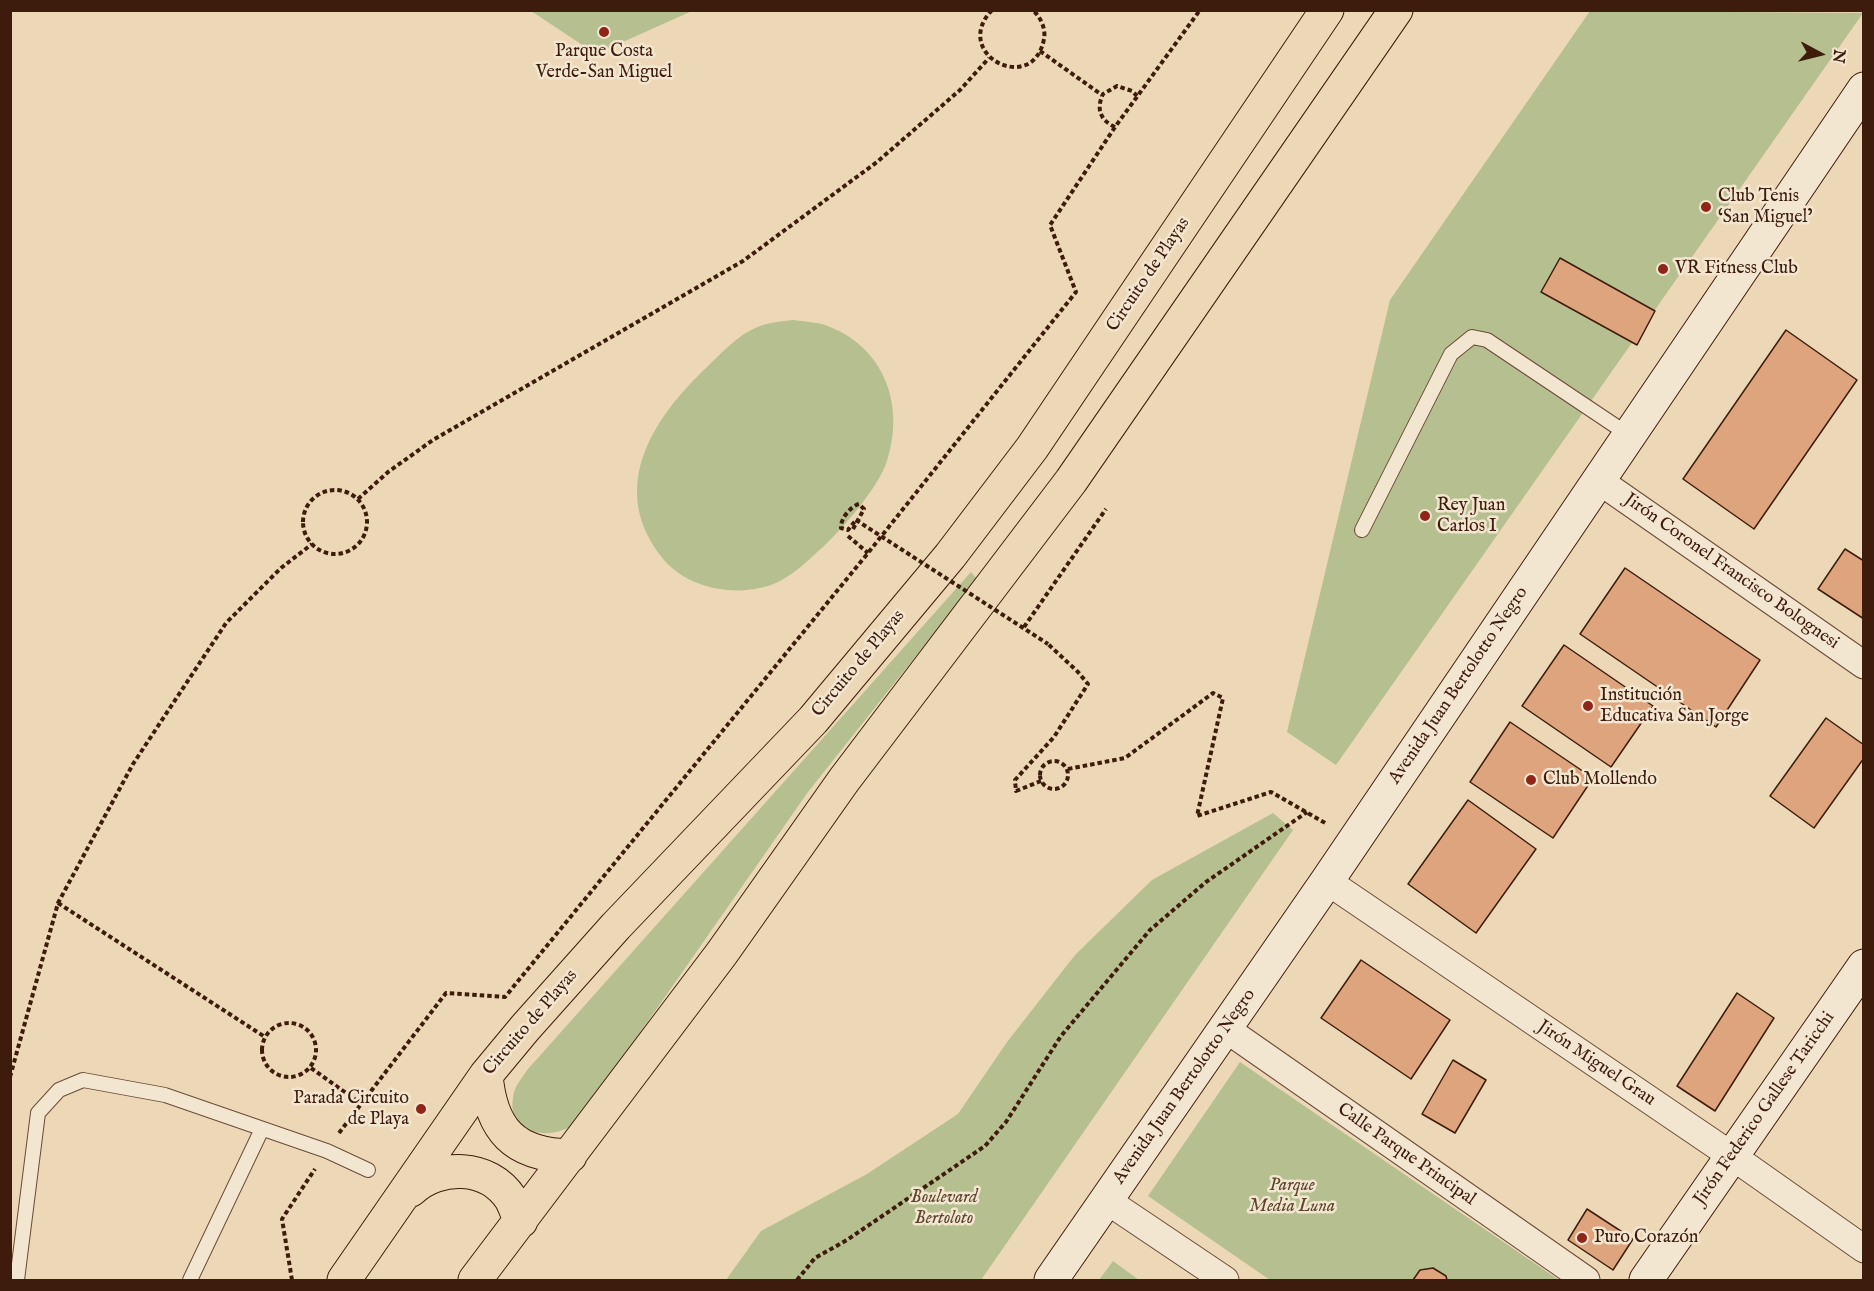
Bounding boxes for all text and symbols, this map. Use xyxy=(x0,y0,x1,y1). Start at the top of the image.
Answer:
north arrow xyxy=(1790,24,1850,84)
marker: Parque Costa Verde-San Miguel xyxy=(597,25,611,39)
place label: Parque Costa Verde-San Miguel xyxy=(536,41,672,84)
text: N xyxy=(1827,48,1849,64)
place label: Club Tenis ‘San Miguel’ xyxy=(1718,186,1813,228)
marker: Club Tenis ‘San Miguel’ xyxy=(1699,200,1713,214)
street label: Circuito de Playas xyxy=(1103,214,1195,336)
place label: VR Fitness Club xyxy=(1675,258,1798,280)
marker: VR Fitness Club xyxy=(1656,262,1670,276)
street label: Jirón Coronel Francisco Bolognesi xyxy=(1619,489,1843,655)
place label: Rey Juan Carlos I xyxy=(1437,495,1505,538)
marker: Rey Juan Carlos I xyxy=(1418,509,1432,523)
street label: Avenida Juan Bertolotto Negro xyxy=(1385,583,1533,789)
street label: Circuito de Playas xyxy=(808,606,910,722)
place label: Institución Educativa San Jorge xyxy=(1600,685,1749,728)
marker: Institución Educativa San Jorge xyxy=(1581,699,1595,713)
place label: Club Mollendo xyxy=(1543,769,1657,791)
marker: Club Mollendo xyxy=(1524,773,1538,787)
street label: Circuito de Playas xyxy=(479,966,583,1080)
street label: Avenida Juan Bertolotto Negro xyxy=(1109,985,1261,1189)
street label: Jirón Federico Gallese Taricchi xyxy=(1690,1008,1840,1210)
street label: Jirón Miguel Grau xyxy=(1533,1017,1659,1111)
place label: Parada Circuito de Playa xyxy=(293,1088,409,1130)
street label: Calle Parque Principal xyxy=(1333,1099,1479,1211)
marker: Parada Circuito de Playa xyxy=(414,1102,428,1116)
park label: Parque Media Luna xyxy=(1249,1175,1335,1218)
park label: Boulevard Bertoloto xyxy=(910,1187,978,1230)
place label: Puro Corazón xyxy=(1594,1227,1698,1249)
marker: Puro Corazón xyxy=(1575,1231,1589,1245)

